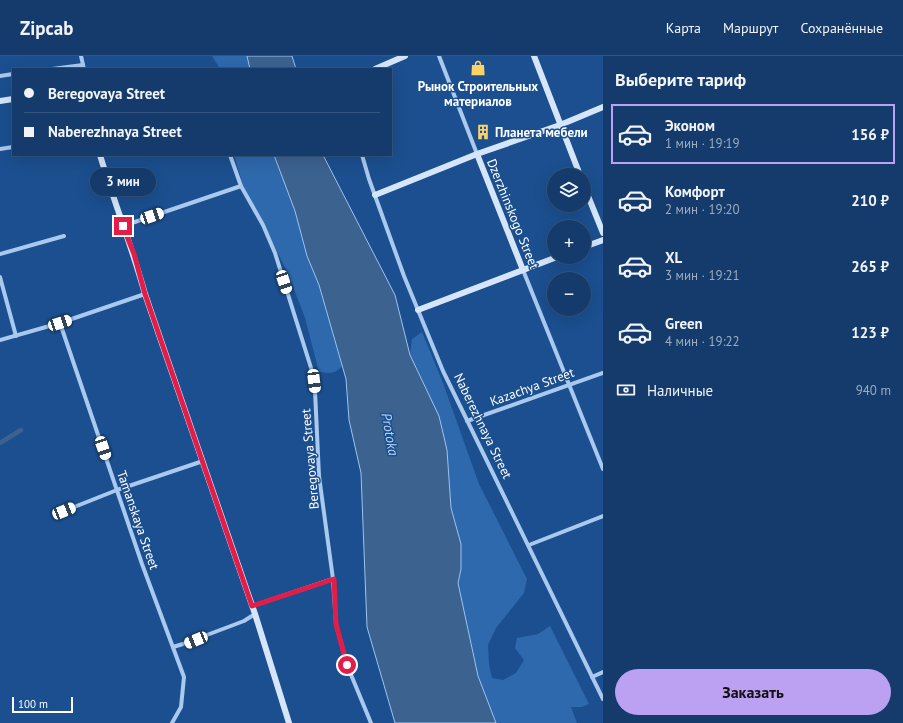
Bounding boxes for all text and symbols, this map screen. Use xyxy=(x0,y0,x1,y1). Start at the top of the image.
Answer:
text: Zipcab xyxy=(20,16,73,40)
text: Карта xyxy=(666,19,701,37)
text: Маршрут xyxy=(723,19,778,37)
text: Сохранённые xyxy=(800,19,883,37)
shop icon: Рынок Строительных материалов xyxy=(469,59,487,77)
text: Выберите тариф xyxy=(615,68,746,91)
place label: Рынок Строительных материалов xyxy=(418,78,538,110)
text: Beregovaya Street xyxy=(48,84,165,103)
icon: car xyxy=(617,116,653,152)
text: Эконом xyxy=(665,116,715,135)
text: Naberezhnaya Street xyxy=(48,122,182,141)
building icon: Планета мебели xyxy=(474,123,492,141)
place label: Планета мебели xyxy=(495,124,588,141)
text: 156 ₽ xyxy=(851,125,889,144)
text: 1 мин · 19:19 xyxy=(665,135,740,152)
street label: Dzerzhinskogo Street xyxy=(483,156,543,272)
callout: 3 мин xyxy=(90,168,156,196)
map controls xyxy=(547,168,591,316)
button: layers xyxy=(547,168,591,212)
text: 3 мин xyxy=(106,173,140,190)
icon: car xyxy=(617,182,653,218)
text: Комфорт xyxy=(665,182,725,201)
text: 210 ₽ xyxy=(851,191,889,210)
text: 2 мин · 19:20 xyxy=(665,201,740,218)
car xyxy=(139,206,165,226)
route end xyxy=(114,217,132,235)
button: + xyxy=(547,220,591,264)
icon: car xyxy=(617,248,653,284)
text: XL xyxy=(665,248,682,267)
text: 265 ₽ xyxy=(851,257,889,276)
text: 3 мин · 19:21 xyxy=(665,267,740,284)
car xyxy=(275,269,293,295)
button: − xyxy=(547,272,591,316)
car xyxy=(47,314,73,332)
icon: car xyxy=(617,314,653,350)
text: Green xyxy=(665,314,703,333)
text: 123 ₽ xyxy=(851,323,889,342)
text: 4 мин · 19:22 xyxy=(665,333,740,350)
street label: Kazachya Street xyxy=(488,364,577,410)
car xyxy=(307,368,321,394)
street label: Naberezhnaya Street xyxy=(450,370,516,482)
icon: cash xyxy=(615,379,637,401)
text: Наличные xyxy=(647,381,713,400)
text: 940 m xyxy=(856,382,891,399)
street label: Beregovaya Street xyxy=(297,407,323,510)
water label: Protoka xyxy=(377,411,403,457)
car xyxy=(93,435,113,461)
street label: Tamanskaya Street xyxy=(113,468,163,572)
car xyxy=(51,501,77,521)
car xyxy=(183,630,209,650)
route start xyxy=(338,656,356,674)
button: Заказать xyxy=(615,669,891,715)
scale bar xyxy=(12,695,73,714)
text: 100 m xyxy=(18,697,48,711)

